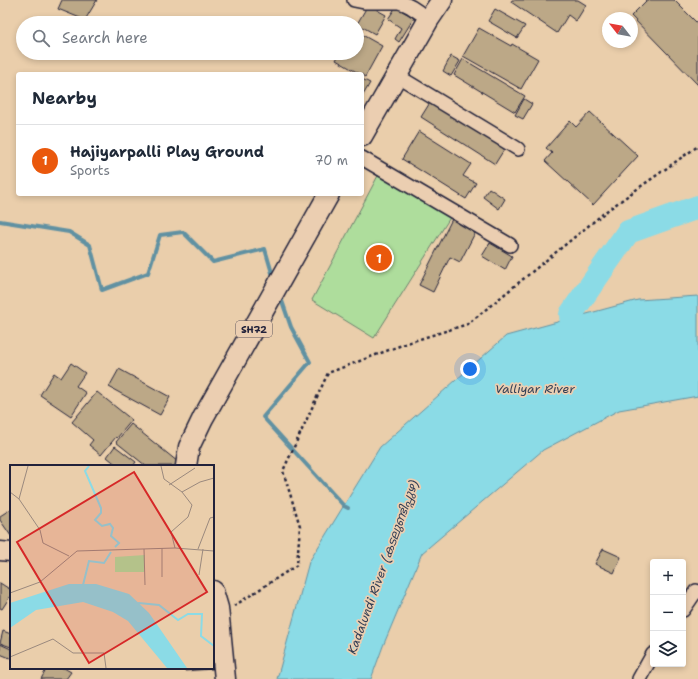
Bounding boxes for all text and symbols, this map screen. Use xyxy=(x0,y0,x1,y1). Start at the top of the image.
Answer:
north arrow xyxy=(602,12,638,48)
search box xyxy=(16,16,364,60)
icon: search xyxy=(30,27,52,49)
text: Search here xyxy=(62,28,148,48)
text: Nearby xyxy=(32,87,97,109)
text: Hajiyarpalli Play Ground xyxy=(70,142,264,162)
text: 1 xyxy=(42,152,48,169)
text: 70 m xyxy=(314,152,348,169)
text: Sports xyxy=(70,162,110,179)
pin: 1 xyxy=(366,243,392,273)
road number: SH72 xyxy=(236,321,272,337)
your location xyxy=(460,359,480,379)
water label: Valliyar River xyxy=(495,381,575,397)
inset map xyxy=(10,465,214,669)
water label: Kadalundi River (കടലുണ്ടിപ്പുഴ) xyxy=(344,478,422,656)
map controls xyxy=(650,559,686,667)
button: + xyxy=(650,559,686,595)
button: − xyxy=(650,595,686,631)
button: layers xyxy=(650,631,686,667)

